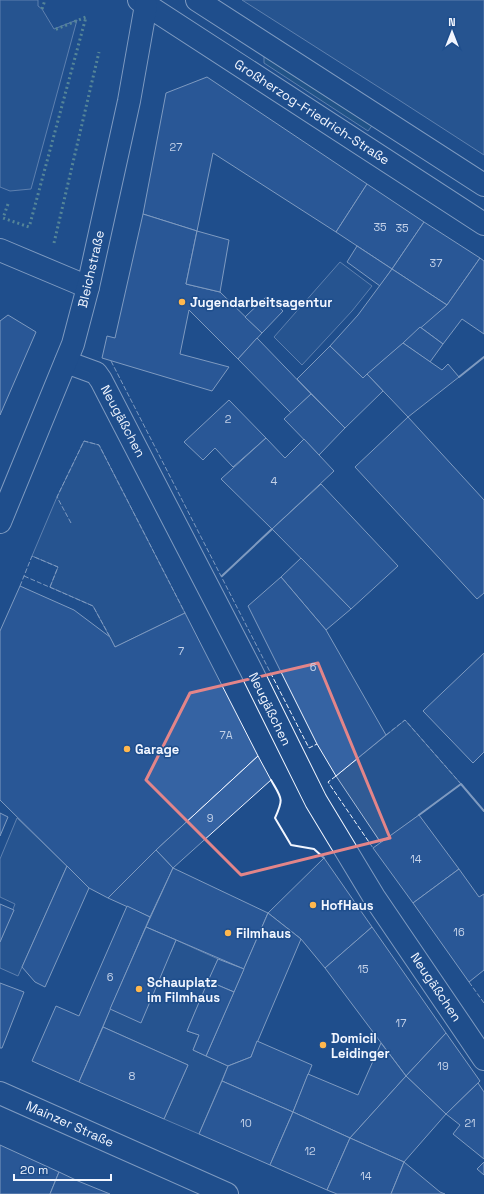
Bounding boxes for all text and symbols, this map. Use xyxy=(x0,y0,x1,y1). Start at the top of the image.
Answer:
north arrow xyxy=(432,12,472,52)
text: N xyxy=(448,15,456,29)
street label: Großherzog-Friedrich-Straße xyxy=(231,55,393,169)
house number: 27 xyxy=(170,140,182,154)
house number: 35 xyxy=(373,220,387,234)
house number: 35 xyxy=(395,221,409,235)
street label: Bleichstraße xyxy=(74,229,108,309)
house number: 37 xyxy=(430,256,442,270)
place label: Jugendarbeitsagentur xyxy=(190,294,332,311)
marker: Jugendarbeitsagentur xyxy=(177,297,187,307)
street label: Neugäßchen xyxy=(97,382,149,460)
house number: 2 xyxy=(225,412,232,426)
house number: 4 xyxy=(271,474,278,488)
house number: 7 xyxy=(178,644,184,658)
house number: 6 xyxy=(310,660,317,674)
street label: Neugäßchen xyxy=(245,669,295,749)
house number: 7A xyxy=(219,728,233,742)
place label: Garage xyxy=(135,741,179,758)
marker: Garage xyxy=(122,744,132,754)
house number: 9 xyxy=(207,811,214,825)
house number: 14 xyxy=(410,852,422,866)
place label: HofHaus xyxy=(321,897,374,914)
marker: HofHaus xyxy=(308,900,318,910)
place label: Filmhaus xyxy=(236,925,291,942)
house number: 16 xyxy=(453,925,465,939)
marker: Filmhaus xyxy=(223,928,233,938)
street label: Neugäßchen xyxy=(407,949,465,1025)
house number: 15 xyxy=(357,962,369,976)
house number: 6 xyxy=(107,970,114,984)
place label: Schauplatz im Filmhaus xyxy=(147,974,220,1006)
marker: Schauplatz im Filmhaus xyxy=(134,984,144,994)
house number: 17 xyxy=(396,1016,406,1030)
place label: Domicil Leidinger xyxy=(331,1030,390,1062)
marker: Domicil Leidinger xyxy=(318,1040,328,1050)
house number: 19 xyxy=(437,1059,449,1073)
house number: 8 xyxy=(129,1069,136,1083)
street label: Mainzer Straße xyxy=(23,1097,117,1151)
house number: 10 xyxy=(240,1116,252,1130)
house number: 21 xyxy=(464,1116,476,1130)
house number: 12 xyxy=(304,1144,316,1158)
scale bar xyxy=(14,1156,111,1182)
text: 20 m xyxy=(20,1162,48,1178)
house number: 14 xyxy=(360,1169,372,1183)

